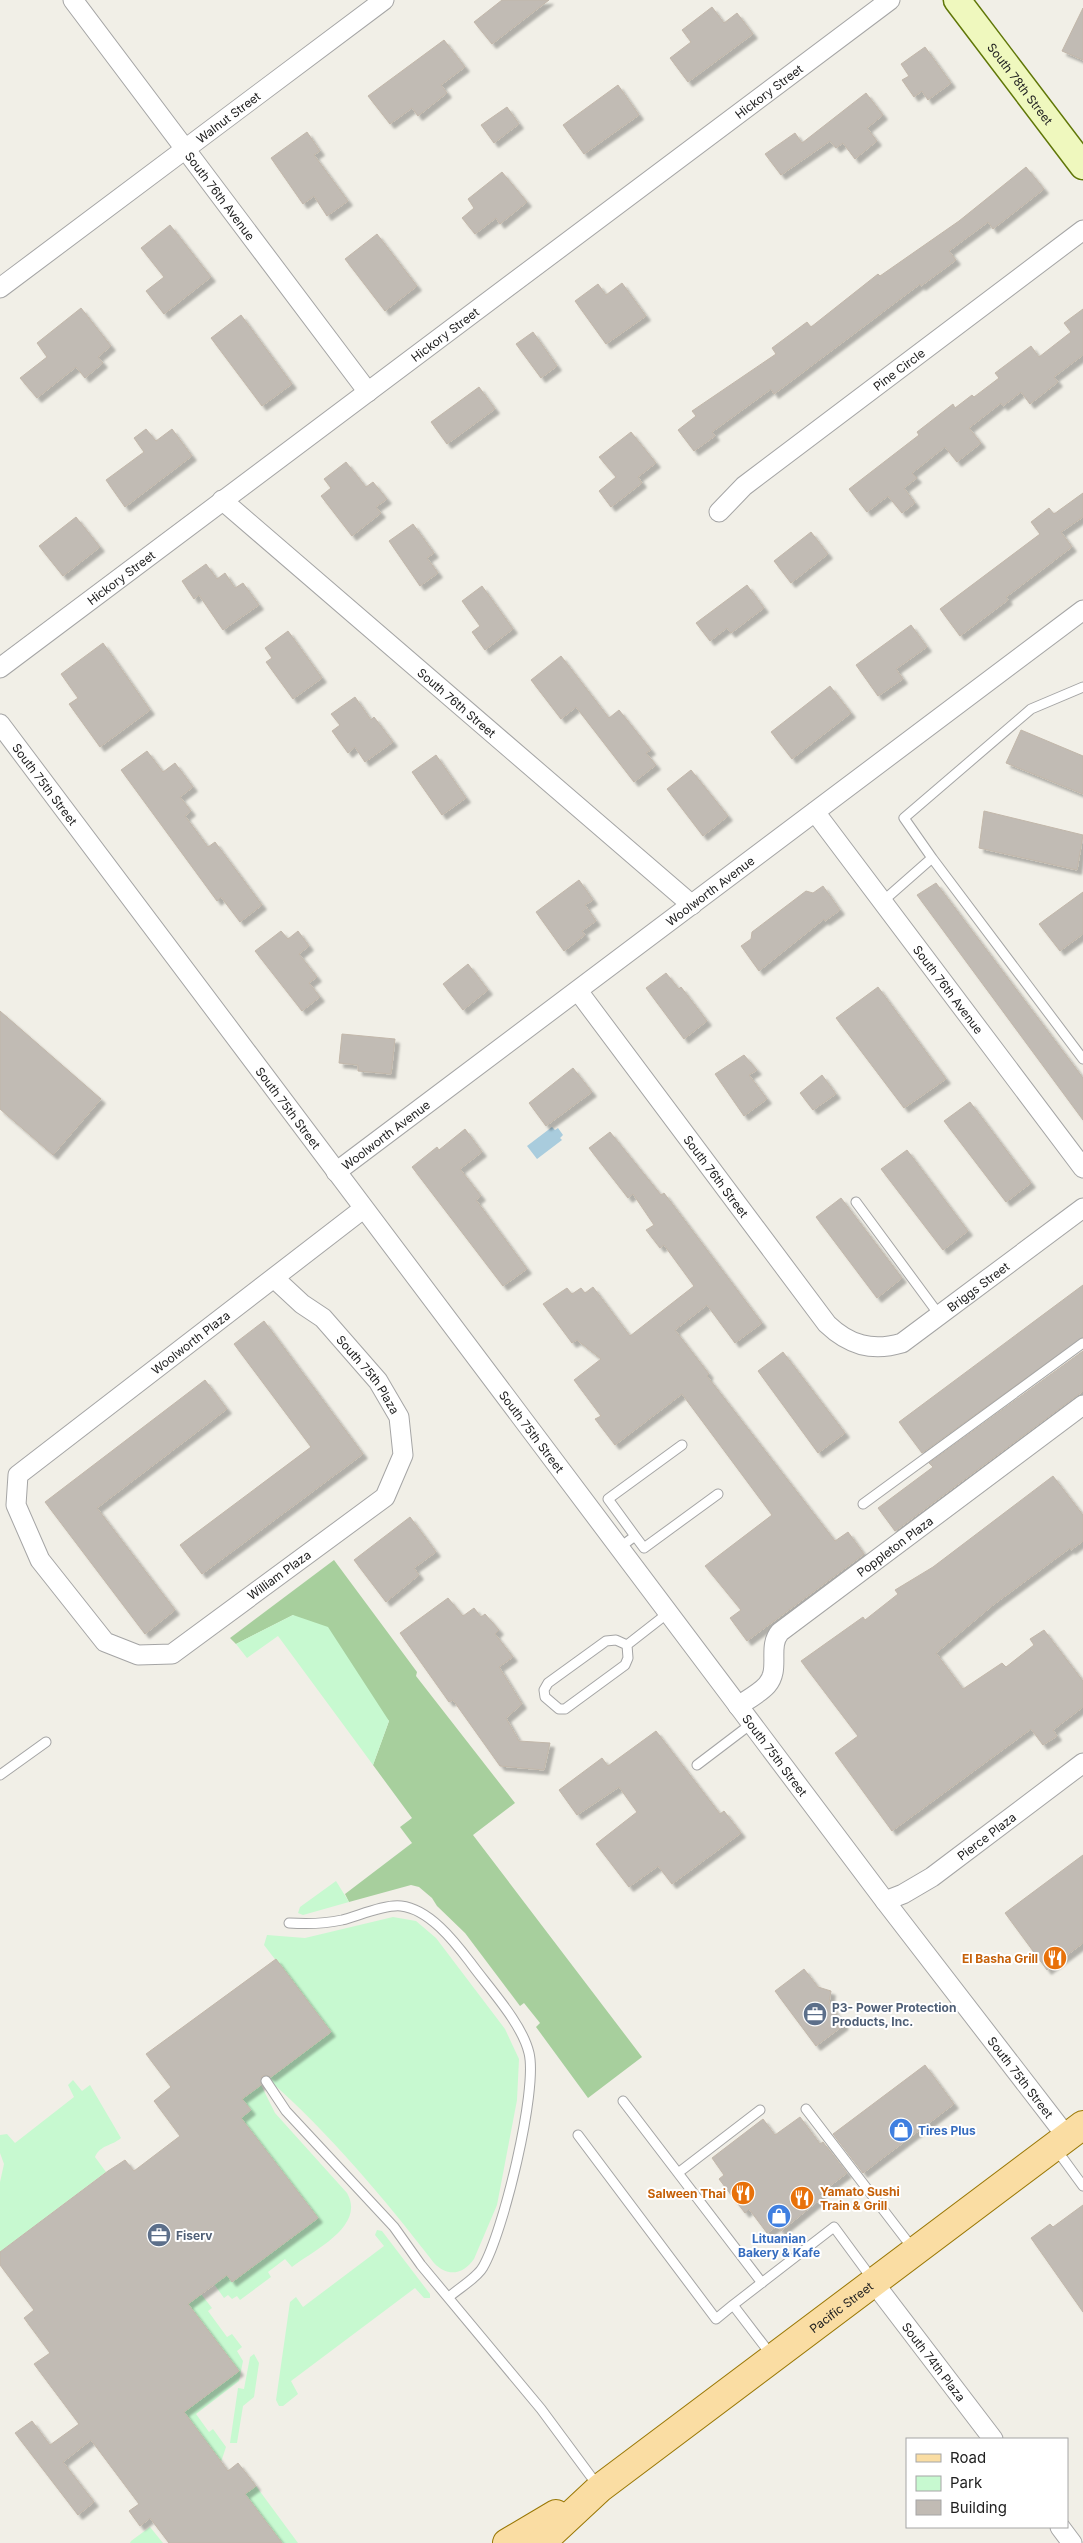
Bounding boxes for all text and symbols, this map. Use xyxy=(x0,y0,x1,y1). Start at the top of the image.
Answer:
street label: South 78th Street xyxy=(985,40,1056,128)
street label: Hickory Street xyxy=(732,61,806,121)
street label: Walnut Street xyxy=(193,88,263,146)
street label: South 76th Avenue xyxy=(182,148,259,243)
street label: Hickory Street xyxy=(408,304,482,365)
street label: Pine Circle xyxy=(870,345,928,393)
street label: Hickory Street xyxy=(84,547,158,608)
street label: South 76th Street xyxy=(415,664,499,740)
street label: South 75th Street xyxy=(9,740,81,828)
street label: Woolworth Avenue xyxy=(663,853,757,929)
street label: South 76th Avenue xyxy=(910,942,987,1037)
street label: South 75th Street xyxy=(253,1064,324,1152)
street label: Woolworth Avenue xyxy=(338,1097,433,1173)
street label: South 76th Street xyxy=(681,1132,752,1220)
street label: Briggs Street xyxy=(944,1258,1012,1315)
street label: Woolworth Plaza xyxy=(148,1307,233,1377)
street label: South 75th Plaza xyxy=(334,1332,403,1416)
street label: South 75th Street xyxy=(496,1387,568,1475)
street label: Poppleton Plaza xyxy=(853,1513,936,1580)
street label: William Plaza xyxy=(244,1547,314,1603)
street label: South 75th Street xyxy=(740,1711,811,1799)
street label: Pierce Plaza xyxy=(954,1809,1019,1863)
restaurant icon: El Basha Grill xyxy=(1042,1945,1068,1971)
place label: El Basha Grill xyxy=(962,1951,1038,1966)
place label: P3- Power Protection Products, Inc. xyxy=(832,2000,956,2029)
office icon: P3- Power Protection Products, Inc. xyxy=(802,2001,828,2027)
street label: South 75th Street xyxy=(985,2033,1057,2121)
shop icon: Tires Plus xyxy=(888,2117,914,2143)
place label: Tires Plus xyxy=(918,2123,976,2138)
restaurant icon: Salween Thai xyxy=(730,2180,756,2206)
place label: Yamato Sushi Train & Grill xyxy=(820,2184,900,2213)
restaurant icon: Yamato Sushi Train & Grill xyxy=(789,2185,815,2211)
place label: Salween Thai xyxy=(648,2186,726,2201)
shop icon: Lituanian Bakery & Kafe xyxy=(766,2203,792,2229)
office icon: Fiserv xyxy=(146,2222,172,2248)
place label: Fiserv xyxy=(176,2228,212,2243)
place label: Lituanian Bakery & Kafe xyxy=(738,2231,820,2260)
street label: Pacific Street xyxy=(806,2278,876,2336)
street label: South 74th Plaza xyxy=(899,2319,969,2404)
legend xyxy=(906,2438,1068,2528)
text: Road xyxy=(950,2448,986,2467)
text: Park xyxy=(950,2473,983,2492)
text: Building xyxy=(950,2498,1007,2517)

